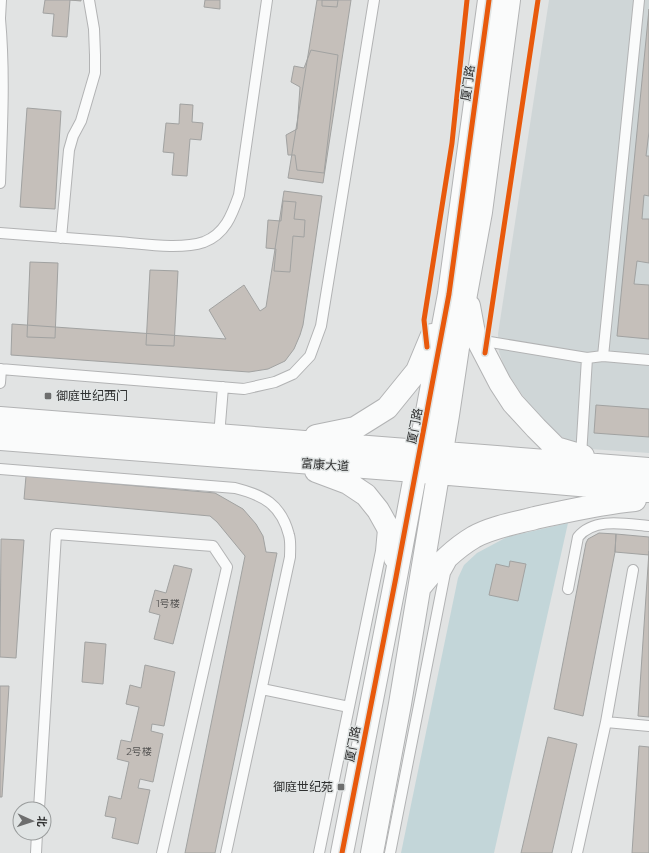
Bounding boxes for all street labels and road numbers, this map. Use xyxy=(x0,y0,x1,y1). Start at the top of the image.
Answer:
street label: 厦门路 xyxy=(458,64,477,102)
street label: 厦门路 xyxy=(404,407,425,445)
street label: 富康大道 xyxy=(301,455,350,474)
street label: 厦门路 xyxy=(342,725,363,763)

